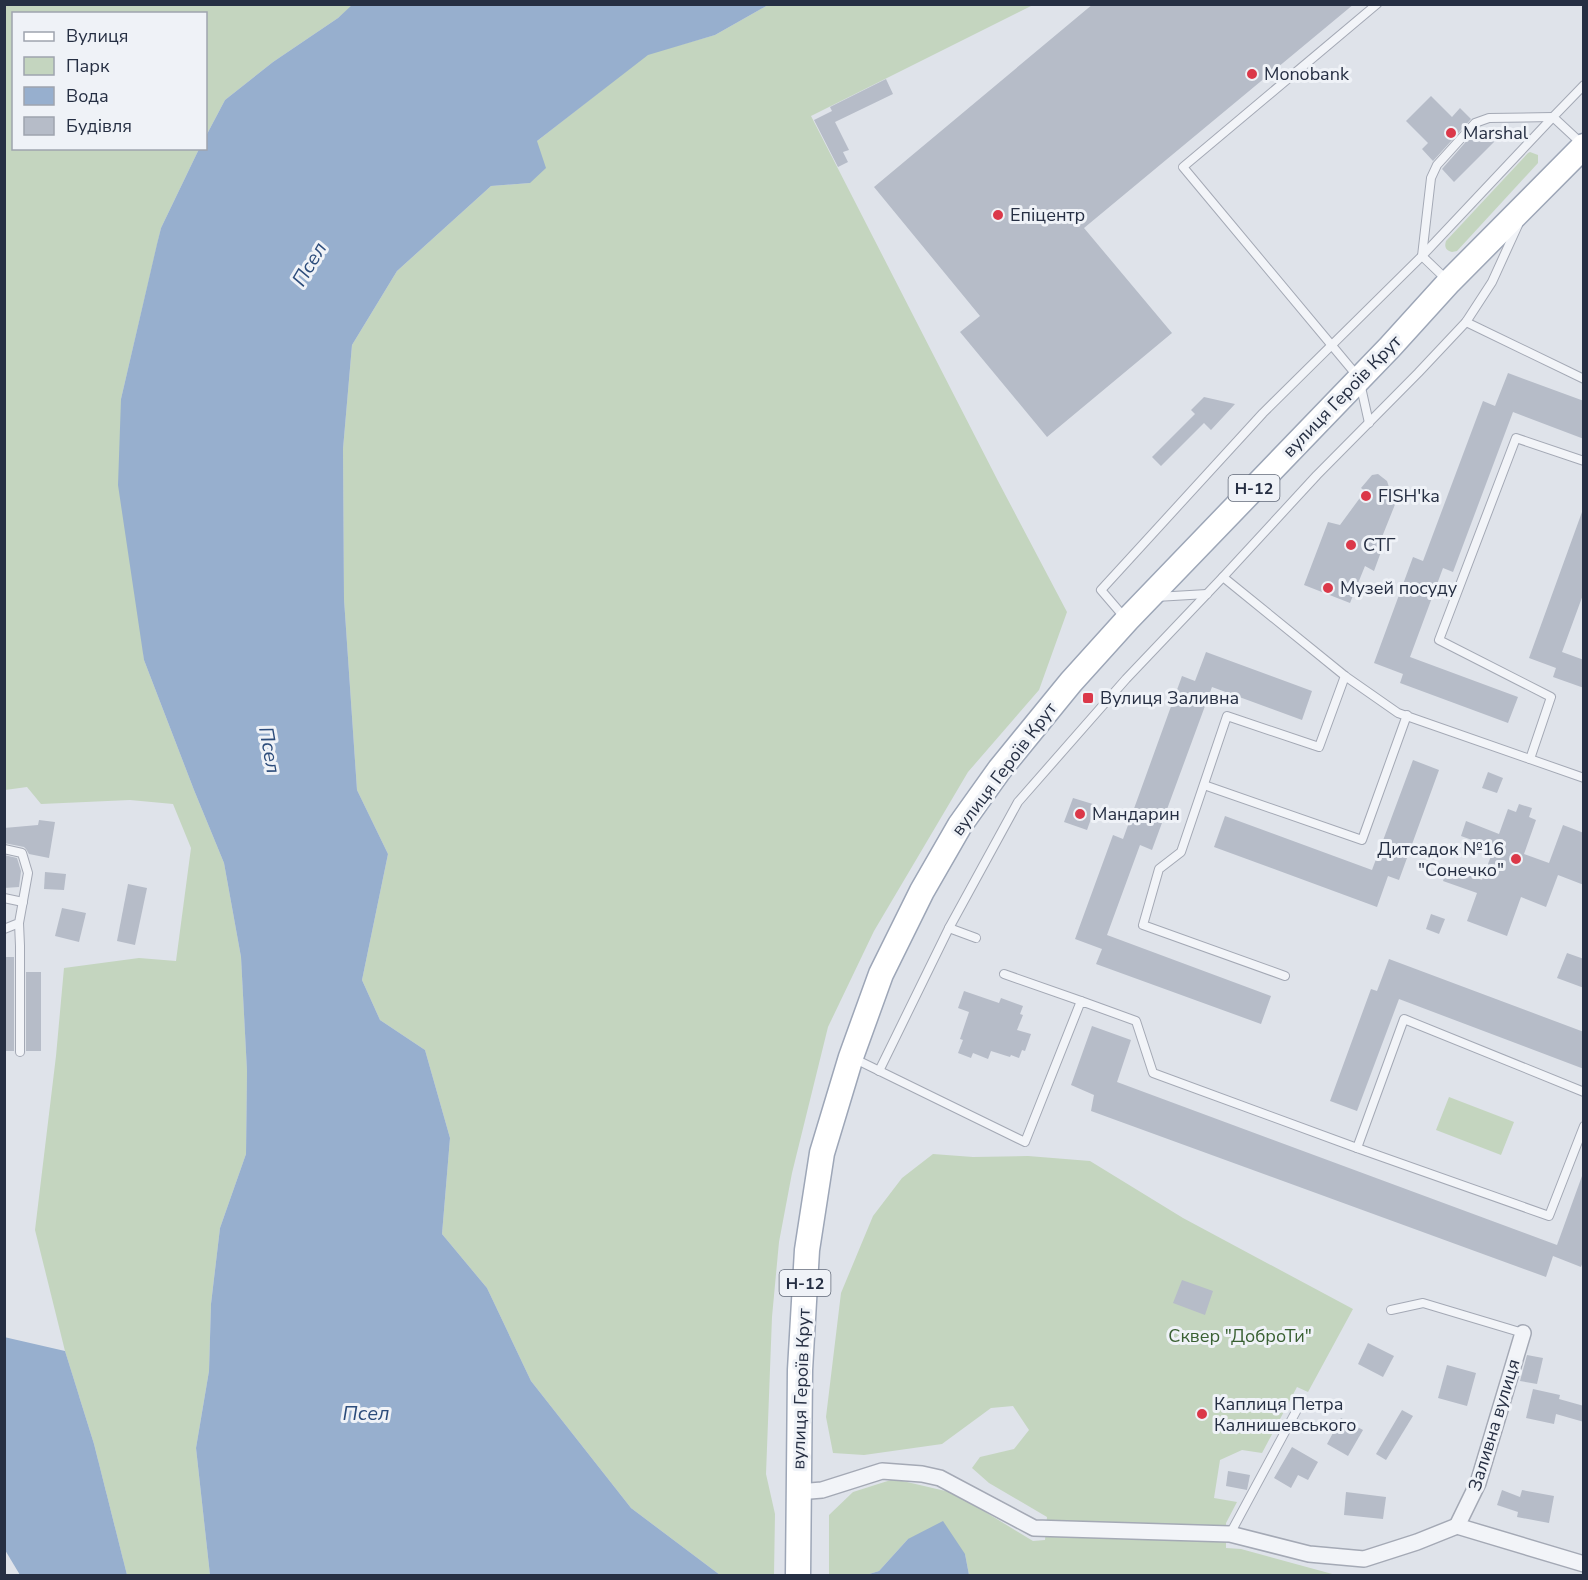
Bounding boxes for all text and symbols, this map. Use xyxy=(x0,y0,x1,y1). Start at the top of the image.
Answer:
legend xyxy=(12,12,207,150)
text: Вулиця xyxy=(66,24,128,48)
text: Парк xyxy=(66,54,110,78)
place label: Monobank xyxy=(1264,62,1350,86)
marker: Monobank xyxy=(1245,67,1259,81)
text: Вода xyxy=(66,84,109,108)
text: Будівля xyxy=(66,114,132,138)
place label: Marshal xyxy=(1463,121,1529,145)
marker: Marshal xyxy=(1444,126,1458,140)
place label: Епіцентр xyxy=(1010,203,1085,227)
marker: Епіцентр xyxy=(991,208,1005,222)
water label: Псел xyxy=(286,237,333,291)
street label: вулиця Героїв Крут xyxy=(1277,330,1407,462)
road number: Н-12 xyxy=(1228,475,1280,501)
place label: FISH'ka xyxy=(1378,484,1440,508)
marker: FISH'ka xyxy=(1359,489,1373,503)
place label: СТГ xyxy=(1363,533,1396,557)
marker: СТГ xyxy=(1344,538,1358,552)
place label: Музей посуду xyxy=(1340,576,1458,600)
marker: Музей посуду xyxy=(1321,581,1335,595)
place label: Вулиця Заливна xyxy=(1100,686,1239,710)
marker: Вулиця Заливна xyxy=(1081,691,1095,705)
street label: вулиця Героїв Крут xyxy=(946,697,1062,841)
water label: Псел xyxy=(252,725,287,776)
place label: Мандарин xyxy=(1092,802,1180,826)
marker: Мандарин xyxy=(1073,807,1087,821)
place label: Дитсадок №16 "Сонечко" xyxy=(1377,837,1504,882)
marker: Дитсадок №16 "Сонечко" xyxy=(1509,852,1523,866)
road number: Н-12 xyxy=(780,1270,830,1296)
street label: вулиця Героїв Крут xyxy=(786,1308,816,1470)
park label: Сквер "ДоброТи" xyxy=(1168,1324,1312,1348)
street label: Заливна вулиця xyxy=(1463,1356,1525,1494)
place label: Каплиця Петра Калнишевського xyxy=(1214,1392,1357,1437)
water label: Псел xyxy=(343,1400,389,1427)
marker: Каплиця Петра Калнишевського xyxy=(1195,1407,1209,1421)

